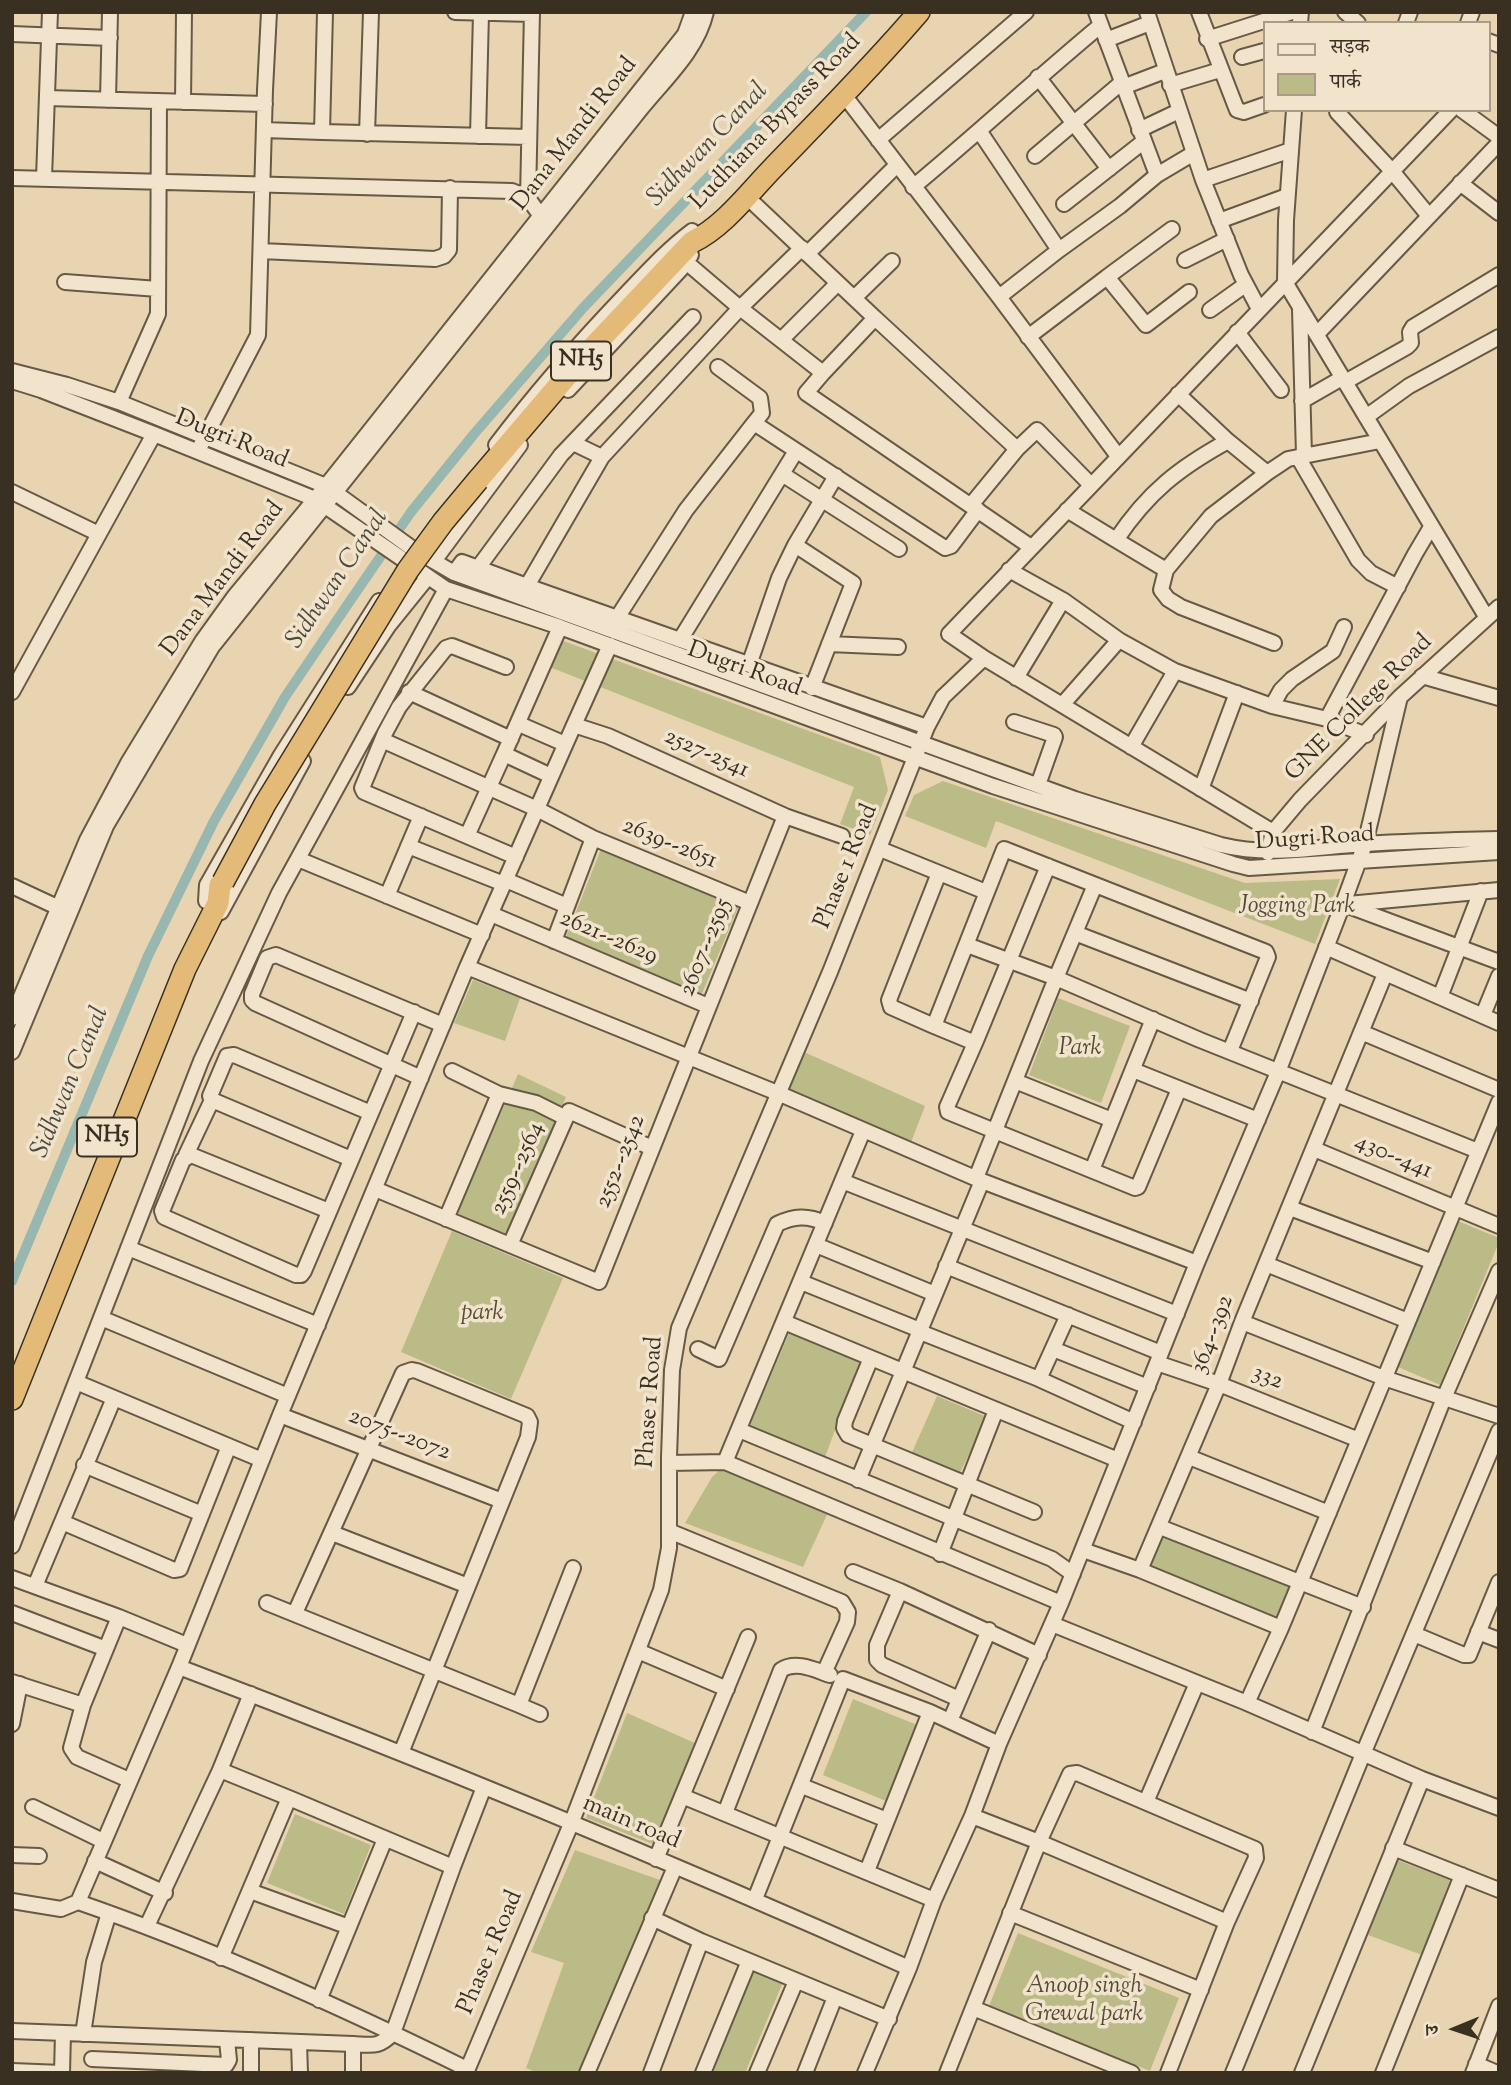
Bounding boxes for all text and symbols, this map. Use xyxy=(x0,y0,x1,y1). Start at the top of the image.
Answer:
legend xyxy=(1262,21,1490,112)
street label: Ludhiana Bypass Road xyxy=(686,29,868,217)
text: सड़क xyxy=(1330,33,1369,63)
street label: Dana Mandi Road xyxy=(507,52,645,218)
text: पार्क xyxy=(1330,68,1361,98)
water label: Sidhwan Canal xyxy=(642,77,776,215)
road number: NH5 xyxy=(551,342,611,380)
street label: Dugri Road xyxy=(170,405,292,477)
street label: Dana Mandi Road xyxy=(156,497,292,663)
water label: Sidhwan Canal xyxy=(281,505,397,655)
street label: GNE College Road xyxy=(1280,629,1440,789)
street label: Dugri Road xyxy=(683,637,805,705)
street label: 2527-2541 xyxy=(659,724,753,786)
street label: Phase 1 Road xyxy=(810,801,886,933)
street label: 2639--2651 xyxy=(617,813,721,877)
street label: Dugri Road xyxy=(1254,821,1376,859)
park label: Jogging Park xyxy=(1239,894,1355,922)
street label: 2607--2595 xyxy=(674,895,740,1001)
street label: 2621--2629 xyxy=(555,905,661,973)
water label: Sidhwan Canal xyxy=(26,1003,118,1163)
park label: Park xyxy=(1059,1036,1101,1064)
street label: 2552--2542 xyxy=(590,1111,654,1213)
road number: NH5 xyxy=(77,1118,137,1156)
street label: 2559--2564 xyxy=(486,1118,552,1220)
street label: 430--441 xyxy=(1350,1129,1436,1187)
street label: 364--392 xyxy=(1186,1292,1242,1378)
park label: park xyxy=(461,1301,503,1329)
street label: Phase 1 Road xyxy=(633,1335,671,1469)
street label: 332 xyxy=(1247,1360,1287,1398)
street label: 2075--2072 xyxy=(344,1403,454,1469)
street label: main road xyxy=(578,1791,684,1857)
street label: Phase 1 Road xyxy=(453,1887,531,2019)
park label: Anoop singh Grewal park xyxy=(1025,1974,1143,2030)
north arrow xyxy=(1420,1994,1490,2064)
text: उ xyxy=(1420,2024,1447,2035)

